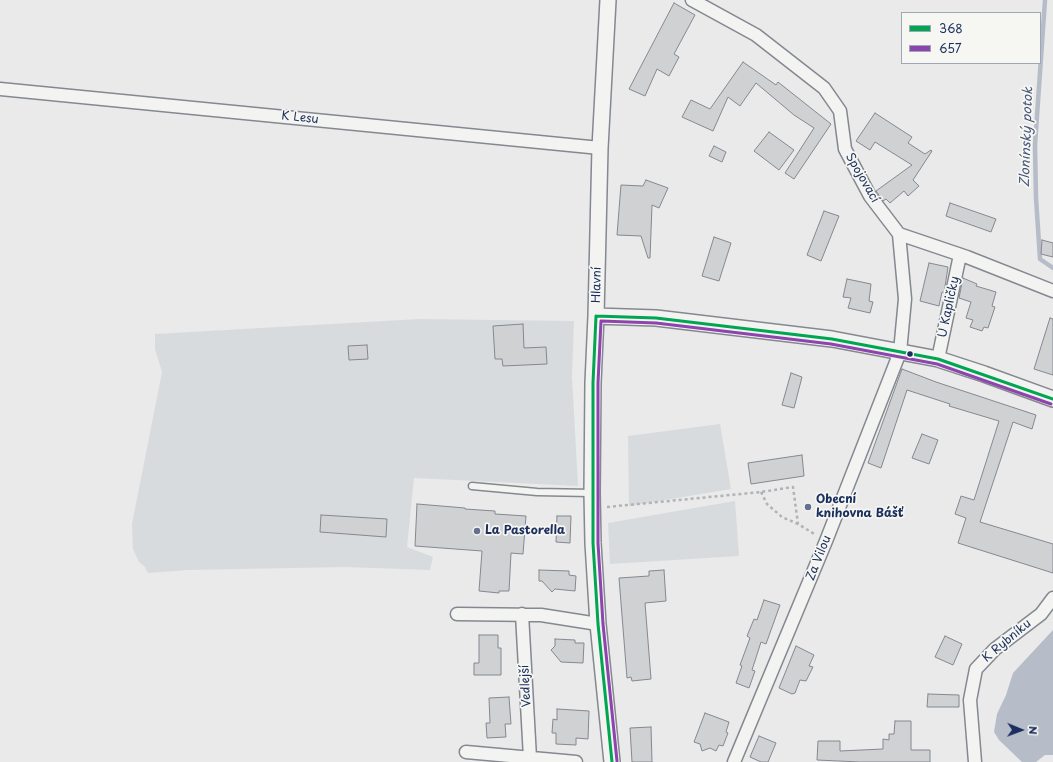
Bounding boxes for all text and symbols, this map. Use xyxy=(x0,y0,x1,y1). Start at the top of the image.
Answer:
legend xyxy=(901,12,1041,64)
text: 368 xyxy=(939,19,963,37)
text: 657 xyxy=(939,39,962,57)
water label: Zlonínský potok xyxy=(1017,87,1037,187)
street label: K Lesu xyxy=(281,109,319,127)
street label: Spojovací xyxy=(842,151,882,205)
street label: Hlavní xyxy=(589,267,605,303)
street label: U Kapličky xyxy=(935,275,963,339)
unlabelled marker xyxy=(905,349,915,359)
place label: Obecní knihovna Bášť xyxy=(816,493,904,521)
marker: Obecní knihovna Bášť xyxy=(803,502,813,512)
place label: La Pastorella xyxy=(485,524,565,538)
marker: La Pastorella xyxy=(472,526,482,536)
street label: Za Vilou xyxy=(803,533,835,583)
street label: K Rybníku xyxy=(980,617,1034,665)
street label: Vedlejší xyxy=(518,664,534,708)
north arrow xyxy=(1001,710,1041,750)
text: N xyxy=(1025,726,1042,735)

